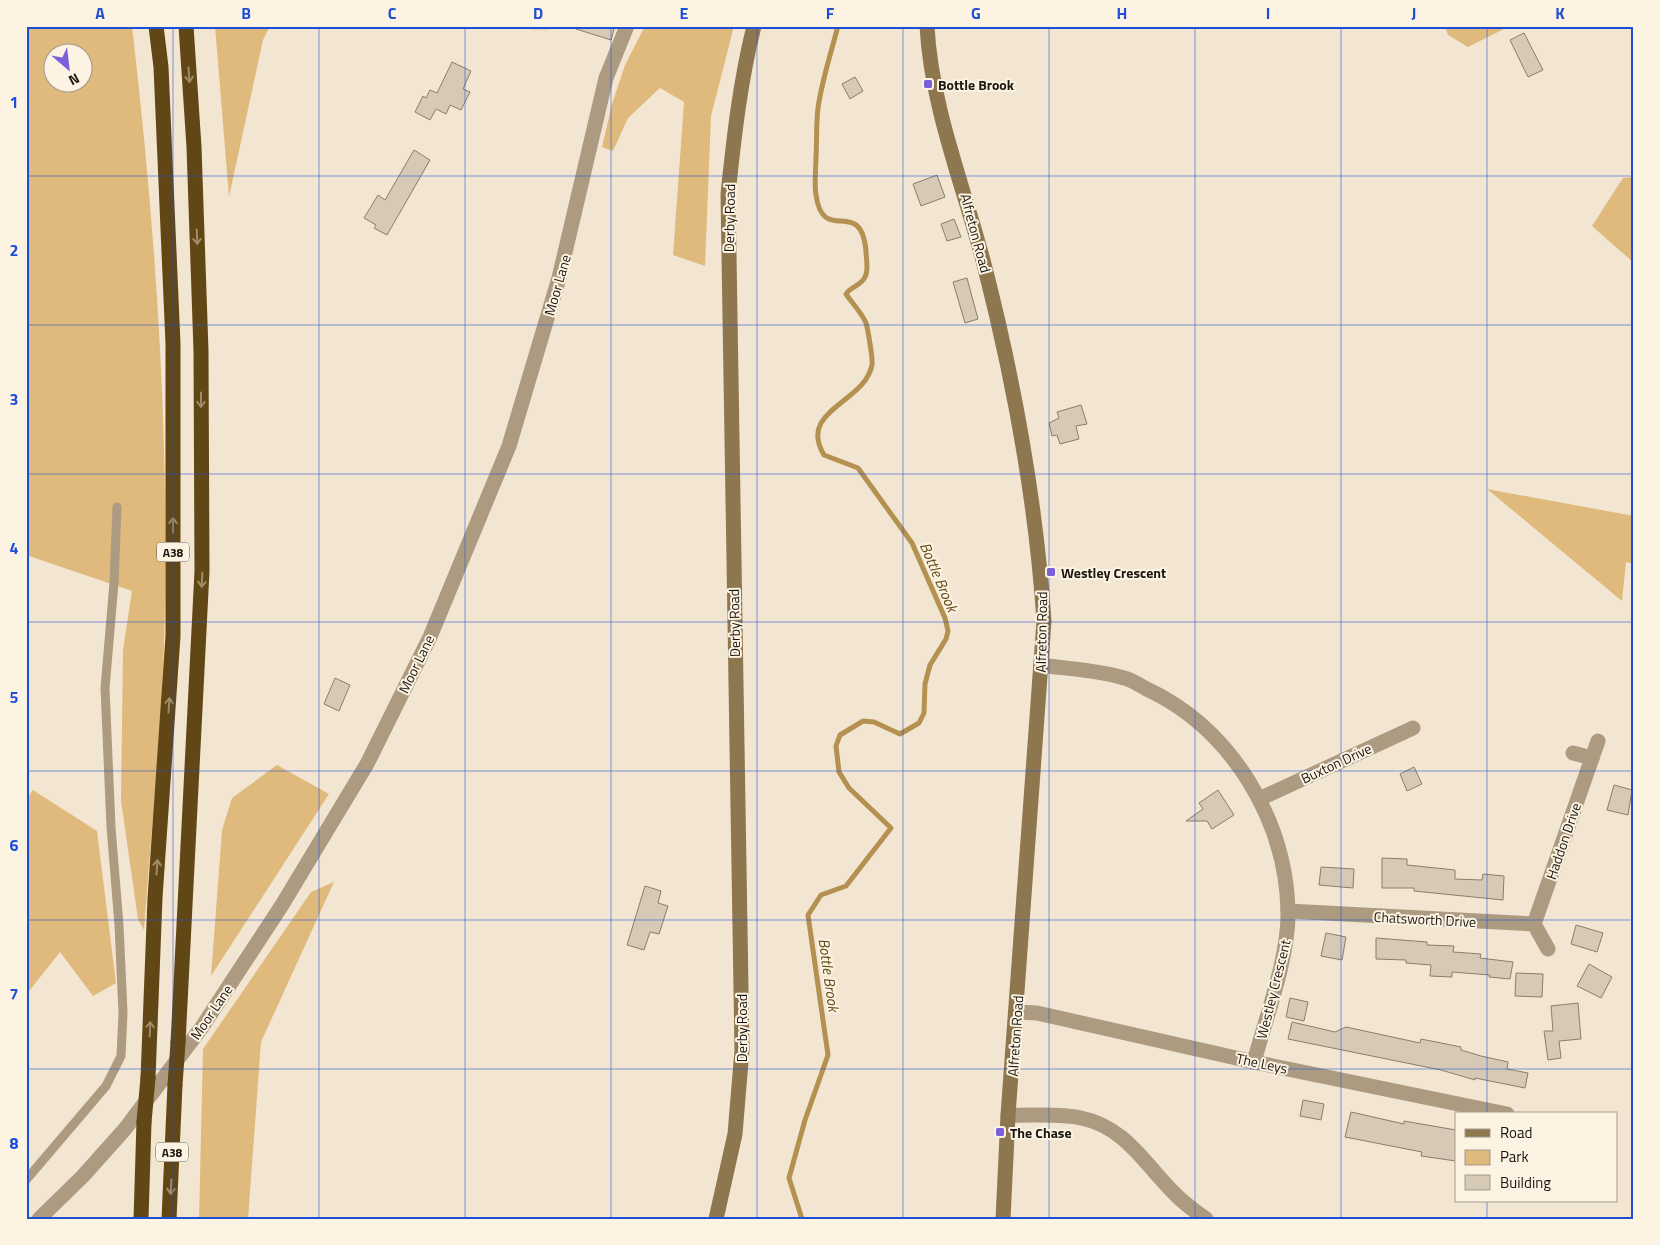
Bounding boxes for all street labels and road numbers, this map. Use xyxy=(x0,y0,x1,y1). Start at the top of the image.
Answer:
street label: Derby Road xyxy=(718,184,740,252)
street label: Alfreton Road xyxy=(955,191,997,275)
street label: Moor Lane xyxy=(538,252,576,318)
road number: A38 xyxy=(157,542,189,562)
street label: Derby Road xyxy=(723,589,745,657)
street label: Alfreton Road xyxy=(1030,591,1052,673)
street label: Moor Lane xyxy=(393,631,439,697)
street label: Buxton Drive xyxy=(1297,737,1375,789)
street label: Haddon Drive xyxy=(1540,800,1586,882)
street label: Chatsworth Drive xyxy=(1373,906,1477,932)
street label: Westley Crescent xyxy=(1250,937,1296,1041)
street label: Moor Lane xyxy=(185,980,237,1044)
street label: Derby Road xyxy=(731,994,752,1062)
street label: Alfreton Road xyxy=(1002,995,1028,1077)
street label: The Leys xyxy=(1234,1047,1290,1079)
road number: A38 xyxy=(156,1142,188,1162)

